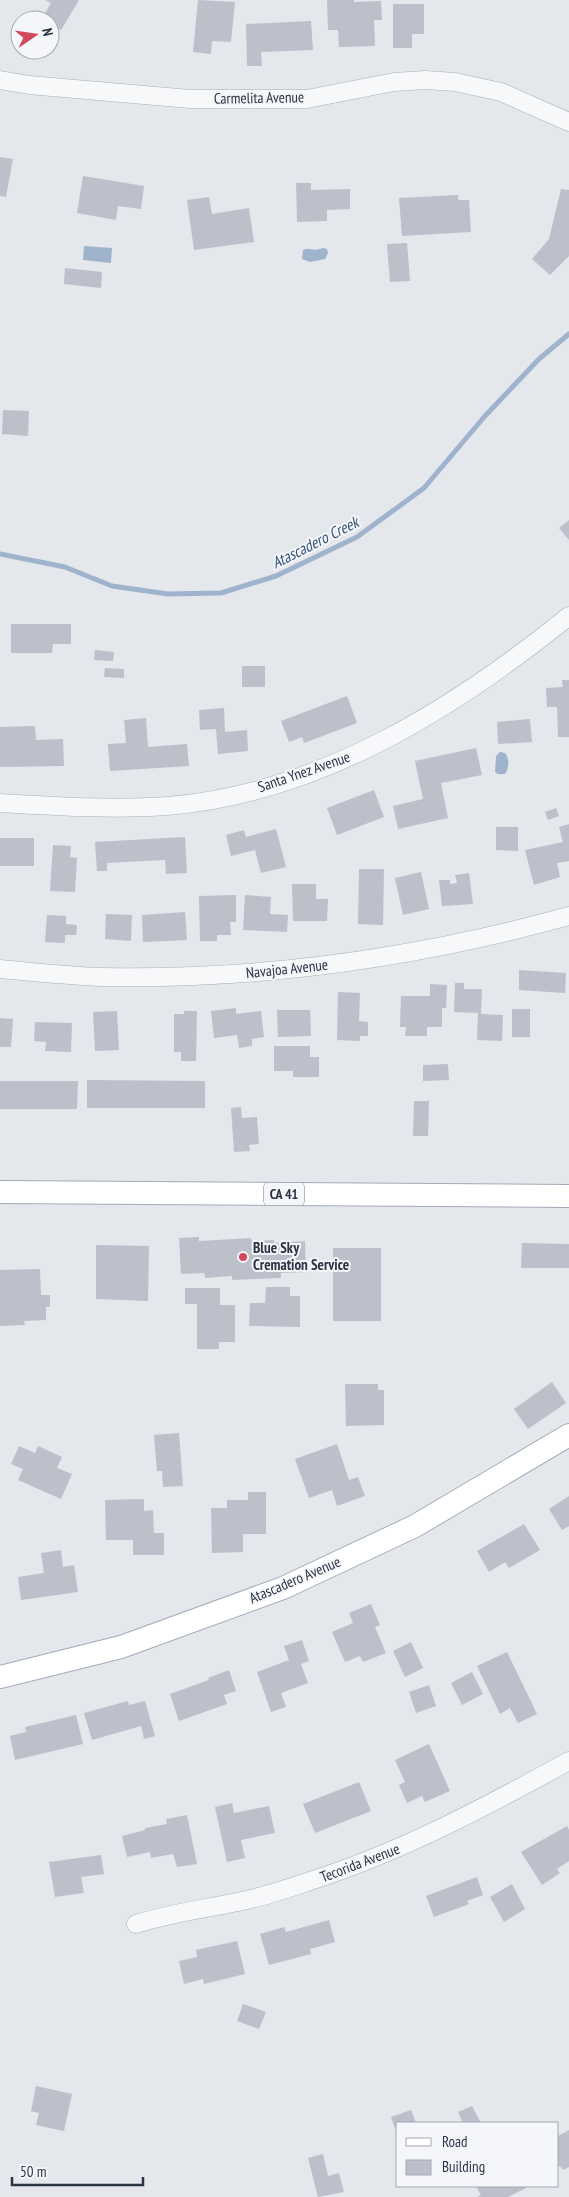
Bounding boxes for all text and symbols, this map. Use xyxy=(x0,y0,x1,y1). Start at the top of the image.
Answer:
north arrow xyxy=(10,10,60,60)
text: N xyxy=(38,26,57,38)
street label: Carmelita Avenue xyxy=(214,87,304,108)
water label: Atascadero Creek xyxy=(268,511,363,572)
street label: Santa Ynez Avenue xyxy=(255,747,352,796)
street label: Navajoa Avenue xyxy=(245,955,329,982)
road number: CA 41 xyxy=(264,1182,304,1206)
place label: Blue Sky Cremation Service xyxy=(253,1238,349,1274)
marker: Blue Sky Cremation Service xyxy=(237,1251,249,1263)
street label: Atascadero Avenue xyxy=(246,1552,343,1607)
street label: Tecorida Avenue xyxy=(317,1839,402,1886)
legend xyxy=(396,2122,559,2187)
text: Road xyxy=(442,2132,468,2151)
scale bar xyxy=(12,2154,144,2186)
text: Building xyxy=(442,2157,485,2176)
text: 50 m xyxy=(20,2162,46,2181)

